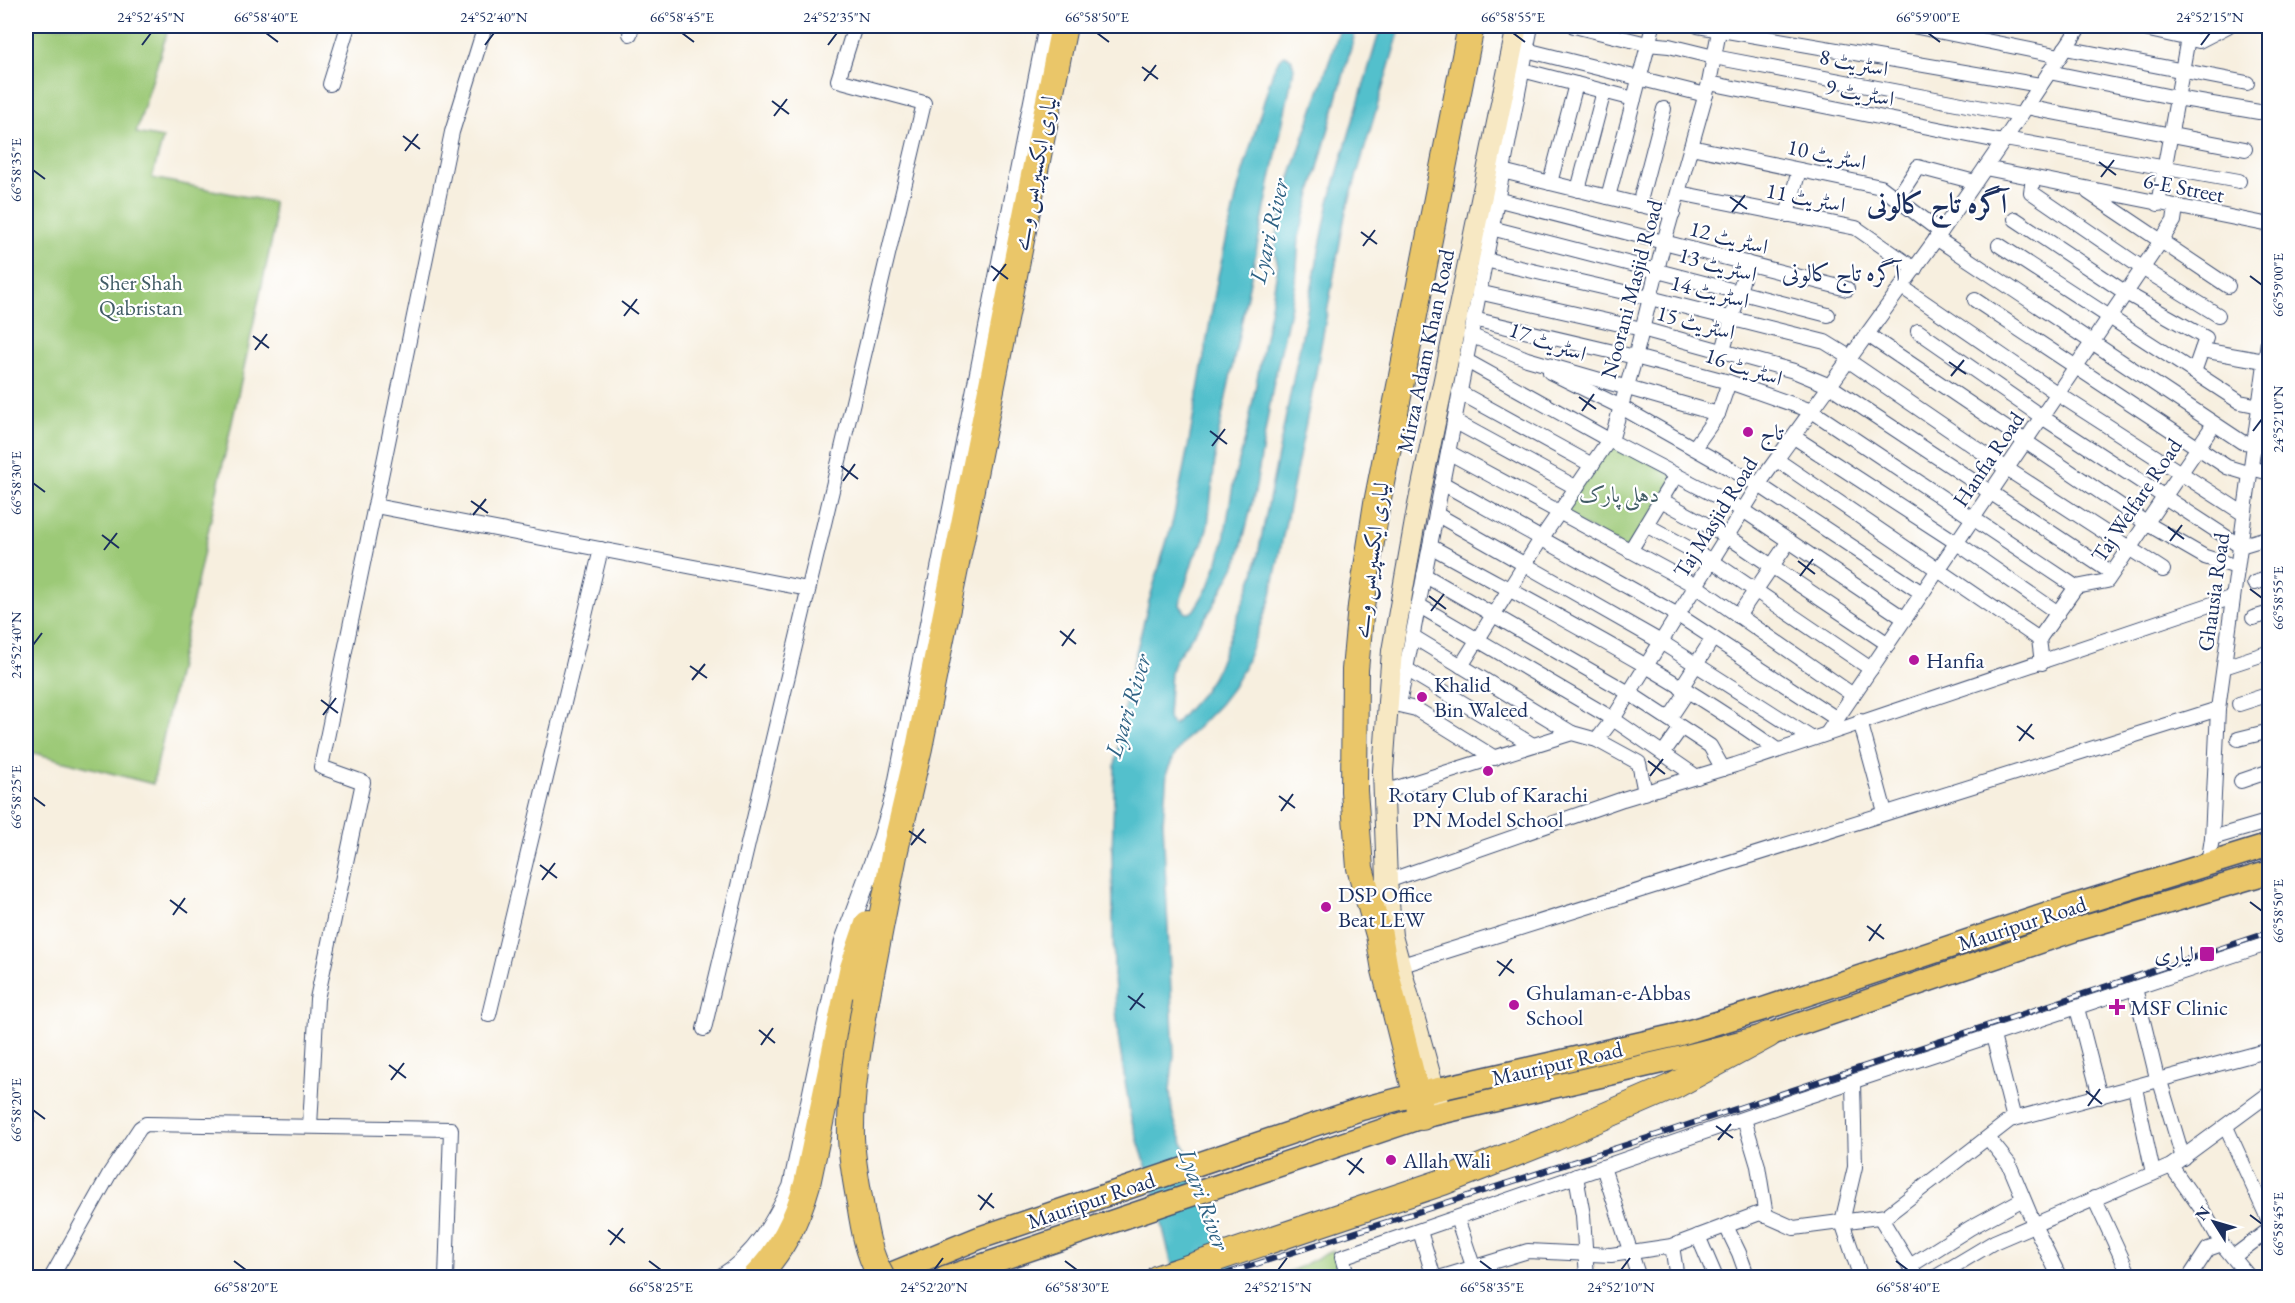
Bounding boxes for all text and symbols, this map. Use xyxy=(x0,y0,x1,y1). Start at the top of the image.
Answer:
text: 24°52'45"N xyxy=(117,7,185,26)
text: 66°58'40"E xyxy=(234,7,299,26)
text: 24°52'40"N xyxy=(460,7,528,26)
text: 66°58'45"E xyxy=(650,7,715,26)
text: 24°52'35"N xyxy=(803,7,871,26)
text: 66°58'50"E xyxy=(1065,7,1130,26)
text: 66°58'55"E xyxy=(1481,7,1546,26)
text: 66°59'00"E xyxy=(1896,7,1961,26)
text: 24°52'15"N xyxy=(2176,7,2244,26)
street label: اسٹریٹ 8 xyxy=(1817,42,1891,83)
street label: اسٹریٹ 9 xyxy=(1823,72,1897,113)
street label: لیاری ایکسپریس وے xyxy=(1005,93,1065,253)
street label: اسٹریٹ 10 xyxy=(1785,132,1869,177)
text: 66°58'35"E xyxy=(6,137,25,202)
street label: 6-E Street xyxy=(2141,165,2227,210)
water label: Lyari River xyxy=(1241,174,1296,287)
street label: اسٹریٹ 11 xyxy=(1764,176,1848,219)
district label: آگرہ تاج کالونی xyxy=(1866,185,2010,229)
street label: Noorani Masjid Road xyxy=(1594,196,1670,382)
street label: اسٹریٹ 12 xyxy=(1686,214,1771,261)
street label: اسٹریٹ 13 xyxy=(1675,240,1760,289)
street label: Mirza Adam Khan Road xyxy=(1390,246,1461,456)
text: 66°59'00"E xyxy=(2268,252,2287,317)
district label: آگرہ تاج کالونی xyxy=(1782,257,1903,294)
park label: Sher Shah Qabristan xyxy=(99,268,183,322)
street label: اسٹریٹ 14 xyxy=(1667,268,1752,315)
street label: اسٹریٹ 15 xyxy=(1653,298,1738,347)
street label: اسٹریٹ 17 xyxy=(1505,315,1590,368)
street label: اسٹریٹ 16 xyxy=(1701,340,1786,393)
text: 24°52'10"N xyxy=(2268,385,2287,453)
street label: Hanfia Road xyxy=(1946,405,2031,513)
place label: تاج xyxy=(1760,418,1785,452)
marker: تاج xyxy=(1741,425,1755,439)
street label: Taj Welfare Road xyxy=(2084,432,2189,568)
text: 66°58'30"E xyxy=(6,450,25,515)
street label: Taj Masjid Road xyxy=(1667,451,1765,583)
street label: لیاری ایکسپریس وے xyxy=(1345,480,1397,640)
park label: دہلی پارک xyxy=(1579,480,1659,511)
street label: Ghausia Road xyxy=(2191,530,2236,653)
text: 66°58'55"E xyxy=(2268,565,2287,630)
text: 24°52'40"N xyxy=(6,611,25,679)
place label: Hanfia xyxy=(1926,646,1985,675)
water label: Lyari River xyxy=(1097,649,1158,762)
marker: Hanfia xyxy=(1907,653,1921,667)
place label: Khalid Bin Waleed xyxy=(1434,670,1529,724)
marker: Khalid Bin Waleed xyxy=(1415,690,1429,704)
text: 66°58'25"E xyxy=(6,764,25,829)
marker: Rotary Club of Karachi PN Model School xyxy=(1481,764,1495,778)
place label: Rotary Club of Karachi PN Model School xyxy=(1388,780,1588,834)
text: 66°58'50"E xyxy=(2268,878,2287,943)
place label: DSP Office Beat LEW xyxy=(1338,880,1433,934)
street label: Mauripur Road xyxy=(1954,889,2091,958)
marker: DSP Office Beat LEW xyxy=(1319,900,1333,914)
place label: لیاری xyxy=(2154,940,2194,969)
marker: لیاری xyxy=(2198,945,2216,963)
place label: Ghulaman-e-Abbas School xyxy=(1526,978,1691,1032)
place label: MSF Clinic xyxy=(2130,993,2228,1022)
marker: Ghulaman-e-Abbas School xyxy=(1507,998,1521,1012)
marker: MSF Clinic xyxy=(2108,998,2126,1016)
street label: Mauripur Road xyxy=(1489,1034,1626,1093)
text: 66°58'20"E xyxy=(6,1077,25,1142)
water label: Lyari River xyxy=(1171,1142,1238,1256)
place label: Allah Wali xyxy=(1402,1146,1491,1175)
marker: Allah Wali xyxy=(1384,1153,1398,1167)
street label: Mauripur Road xyxy=(1023,1165,1160,1236)
text: 66°58'45"E xyxy=(2268,1191,2287,1256)
north arrow xyxy=(2184,1192,2244,1252)
text: N xyxy=(2190,1202,2215,1225)
text: 66°58'20"E xyxy=(214,1277,279,1296)
text: 66°58'25"E xyxy=(629,1277,694,1296)
text: 24°52'20"N xyxy=(900,1277,968,1296)
text: 66°58'30"E xyxy=(1045,1277,1110,1296)
text: 24°52'15"N xyxy=(1244,1277,1312,1296)
text: 66°58'35"E xyxy=(1460,1277,1525,1296)
text: 24°52'10"N xyxy=(1587,1277,1655,1296)
text: 66°58'40"E xyxy=(1876,1277,1941,1296)

